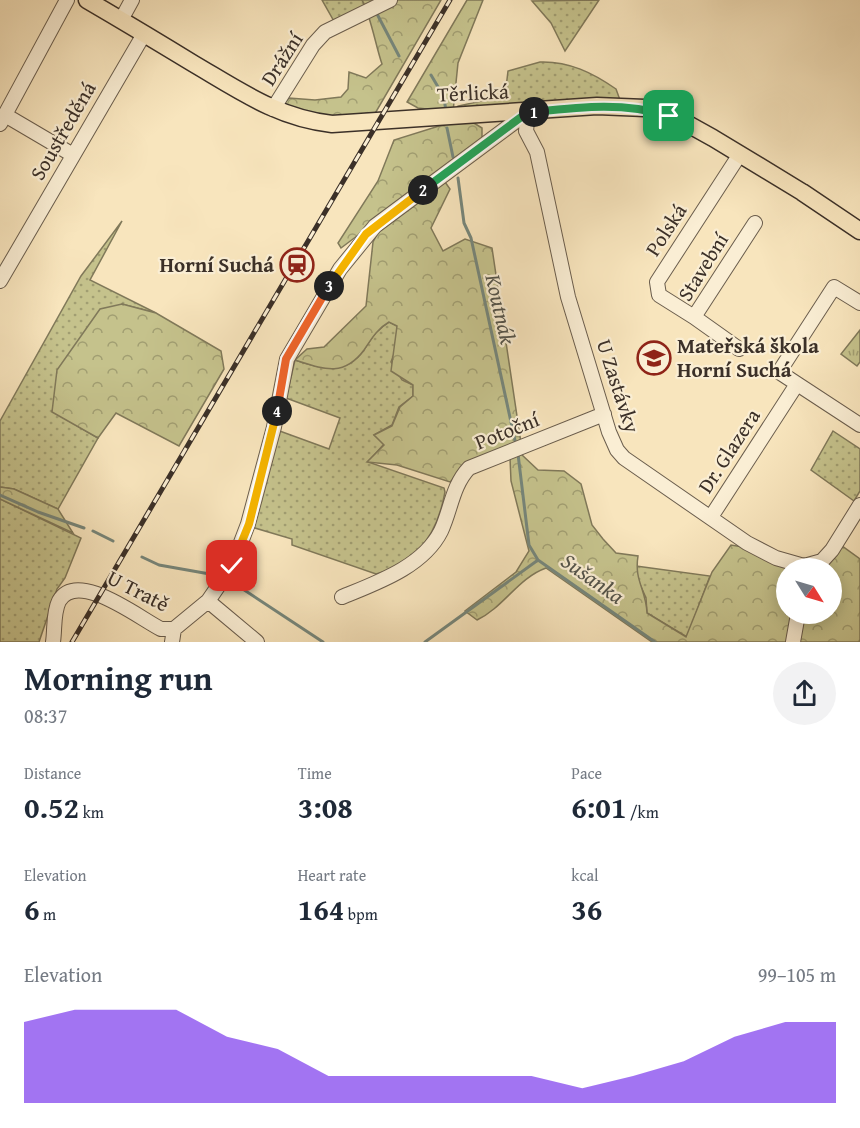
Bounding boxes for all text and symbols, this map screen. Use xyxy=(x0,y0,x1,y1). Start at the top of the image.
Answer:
street label: Drážní xyxy=(253,25,311,92)
street label: Těrlická xyxy=(436,75,510,110)
street label: Soustředěná xyxy=(22,76,103,186)
pin xyxy=(643,90,694,141)
pin: 1 xyxy=(519,97,549,127)
icon: arrive xyxy=(652,99,685,132)
text: 1 xyxy=(530,100,538,124)
pin: 2 xyxy=(408,175,438,205)
text: 2 xyxy=(419,178,427,202)
street label: Polská xyxy=(637,197,694,262)
street label: Stavební xyxy=(669,226,736,307)
station icon: Horní Suchá xyxy=(279,247,315,283)
place label: Horní Suchá xyxy=(159,249,274,280)
water label: Koutnák xyxy=(477,270,525,348)
pin: 3 xyxy=(314,271,344,301)
text: 3 xyxy=(325,274,333,298)
place label: Mateřská škola Horní Suchá xyxy=(677,330,819,385)
street label: U Zastávky xyxy=(589,335,648,437)
school or university icon: Mateřská škola Horní Suchá xyxy=(636,340,672,376)
pin: 4 xyxy=(262,396,292,426)
text: 4 xyxy=(273,399,281,423)
street label: Dr. Glazera xyxy=(690,402,768,499)
street label: Potoční xyxy=(470,403,545,457)
pin xyxy=(206,540,257,591)
water label: Sušanka xyxy=(555,545,631,611)
icon: check xyxy=(215,549,248,582)
north arrow xyxy=(776,558,842,624)
map controls xyxy=(776,558,842,624)
street label: U Tratě xyxy=(102,562,175,619)
text: Morning run xyxy=(24,654,213,702)
button: share xyxy=(773,662,836,725)
text: 08:37 xyxy=(24,701,67,730)
text: Distance xyxy=(24,761,81,785)
text: Time xyxy=(298,761,332,785)
text: Pace xyxy=(571,761,602,785)
text: 0.52 xyxy=(24,785,79,829)
text: 3:08 xyxy=(298,785,353,829)
text: 6:01 xyxy=(571,785,626,829)
text: km xyxy=(79,800,104,824)
text: /km xyxy=(626,800,659,824)
text: Elevation xyxy=(24,863,87,887)
text: Heart rate xyxy=(298,863,366,887)
text: kcal xyxy=(571,863,599,887)
text: 6 xyxy=(24,887,40,931)
text: 164 xyxy=(298,887,344,931)
text: 36 xyxy=(571,887,602,931)
text: m xyxy=(40,902,56,926)
text: bpm xyxy=(344,902,378,926)
text: Elevation xyxy=(24,960,102,989)
text: 99–105 m xyxy=(758,960,836,989)

